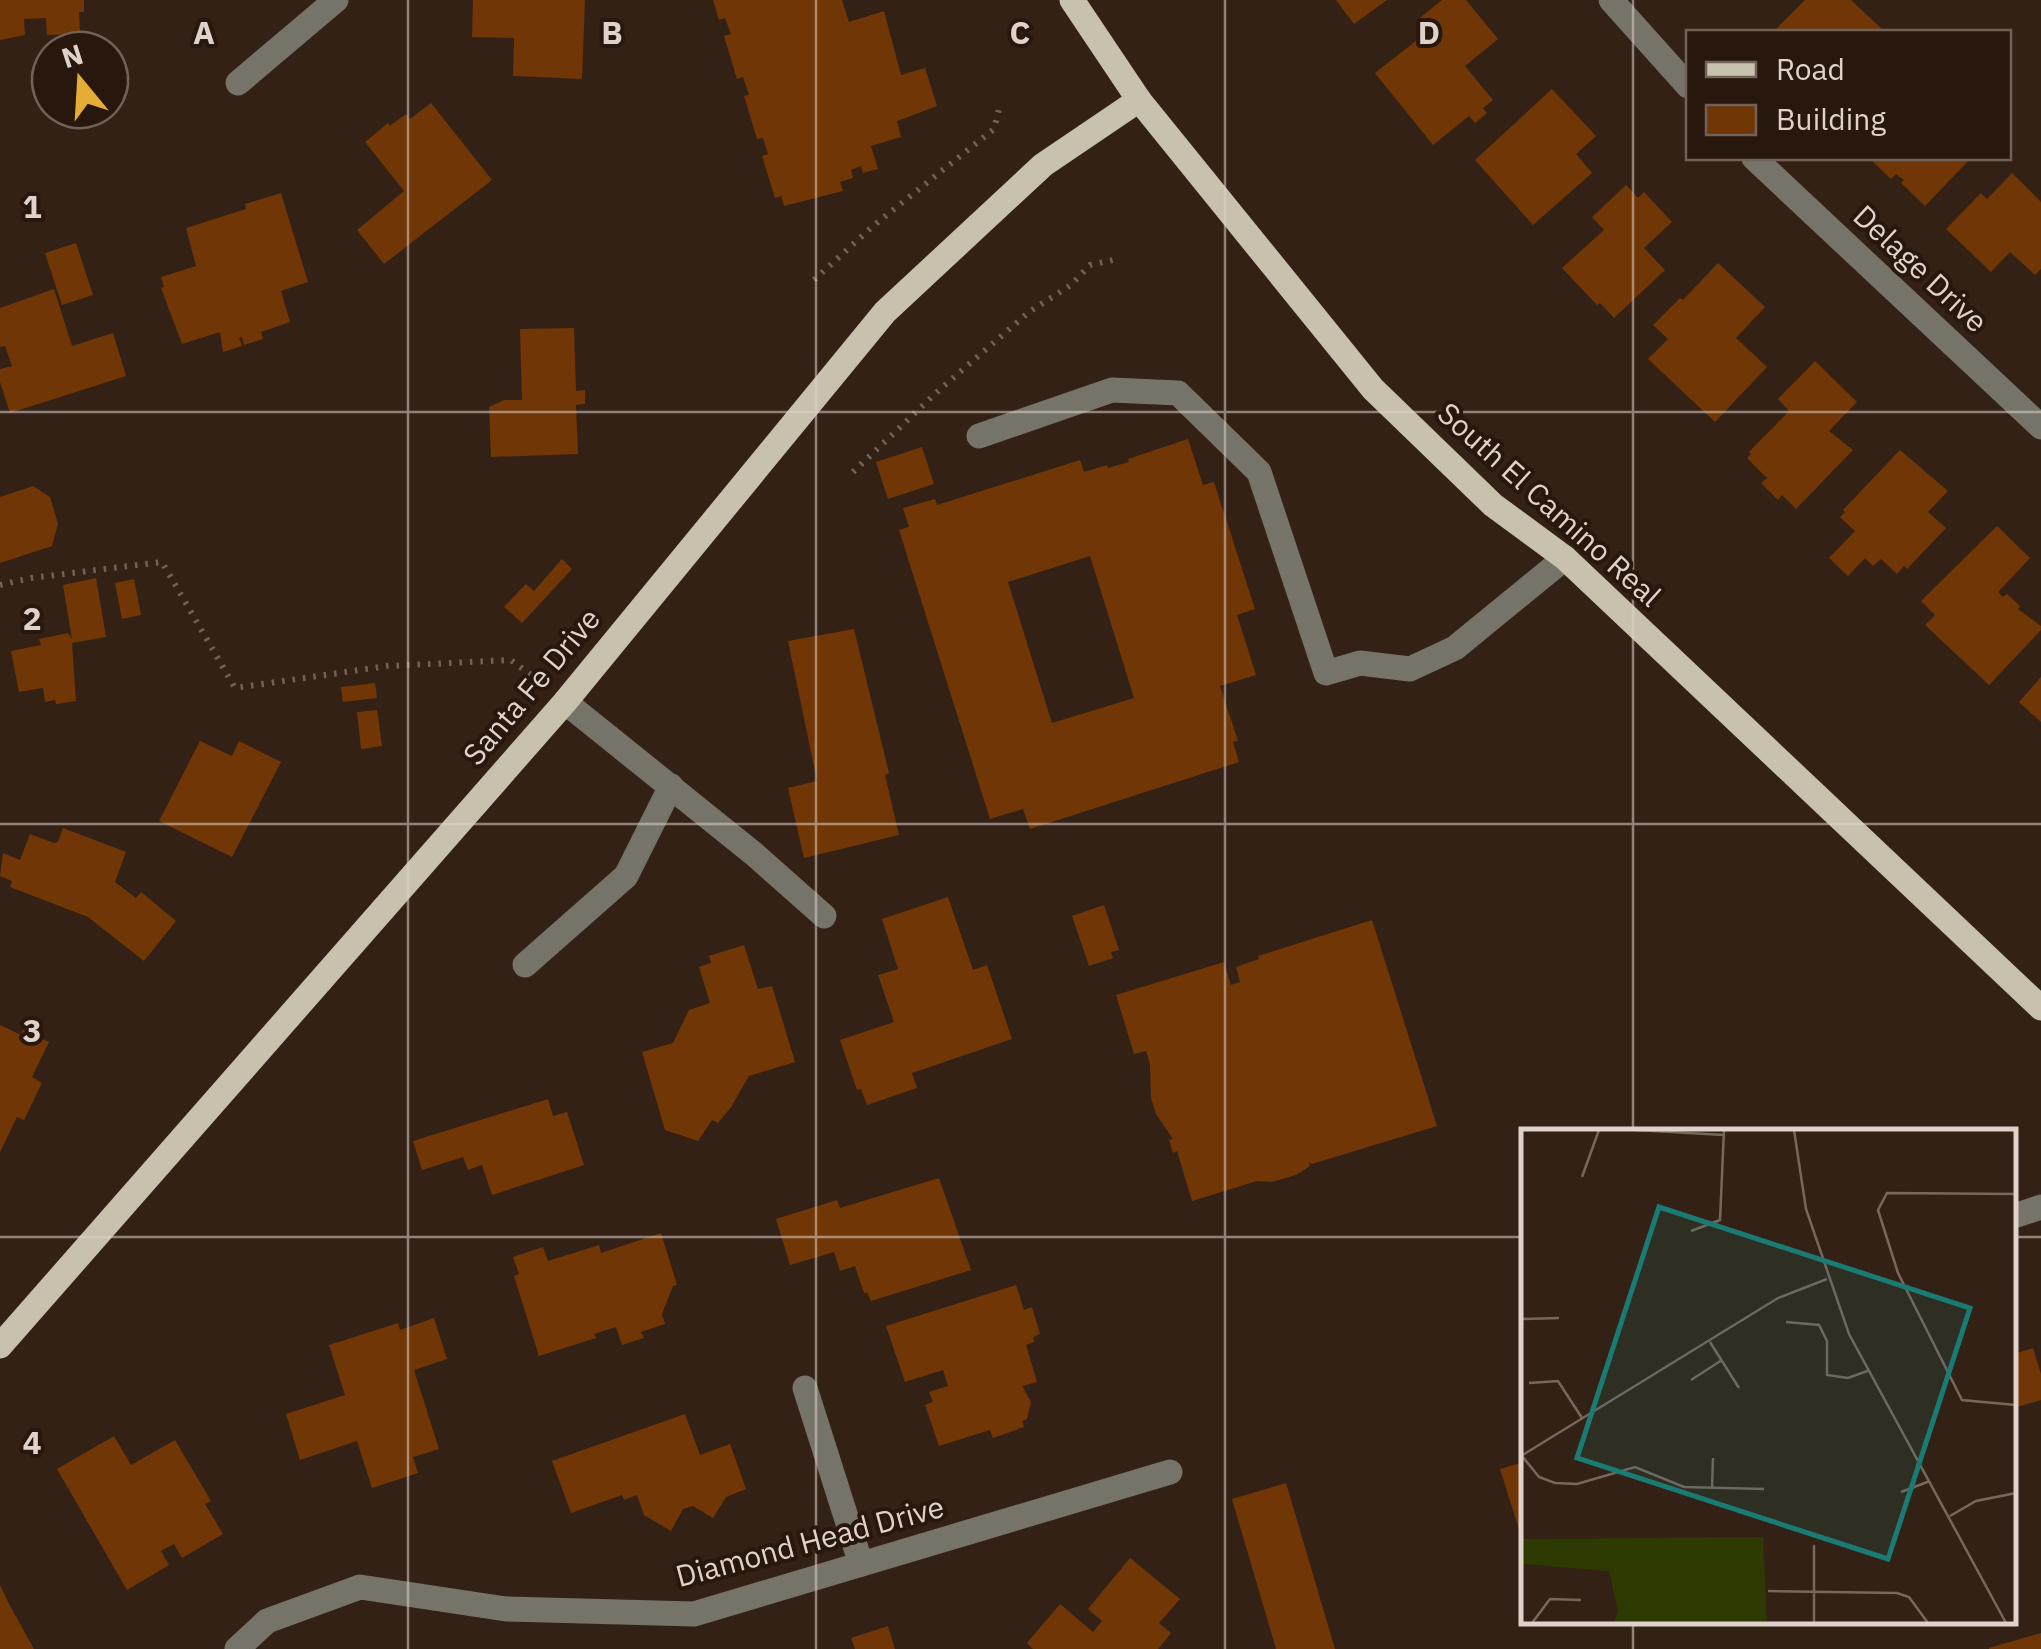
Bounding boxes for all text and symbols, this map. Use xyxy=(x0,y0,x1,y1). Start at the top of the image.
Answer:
text: A xyxy=(193,11,215,53)
text: B xyxy=(601,11,623,53)
text: C xyxy=(1010,11,1030,53)
text: D xyxy=(1418,11,1440,53)
north arrow xyxy=(30,30,130,130)
legend xyxy=(1686,30,2011,160)
text: N xyxy=(57,35,87,76)
text: Road xyxy=(1776,49,1845,88)
text: Building xyxy=(1776,99,1886,138)
text: 1 xyxy=(22,185,42,227)
street label: Delage Drive xyxy=(1846,196,1996,340)
street label: South El Camino Real xyxy=(1430,393,1670,615)
text: 2 xyxy=(22,597,42,639)
street label: Santa Fe Drive xyxy=(454,599,608,773)
text: 3 xyxy=(22,1009,42,1051)
inset map xyxy=(1521,1129,2016,1624)
text: 4 xyxy=(22,1421,42,1463)
street label: Diamond Head Drive xyxy=(671,1486,948,1595)

